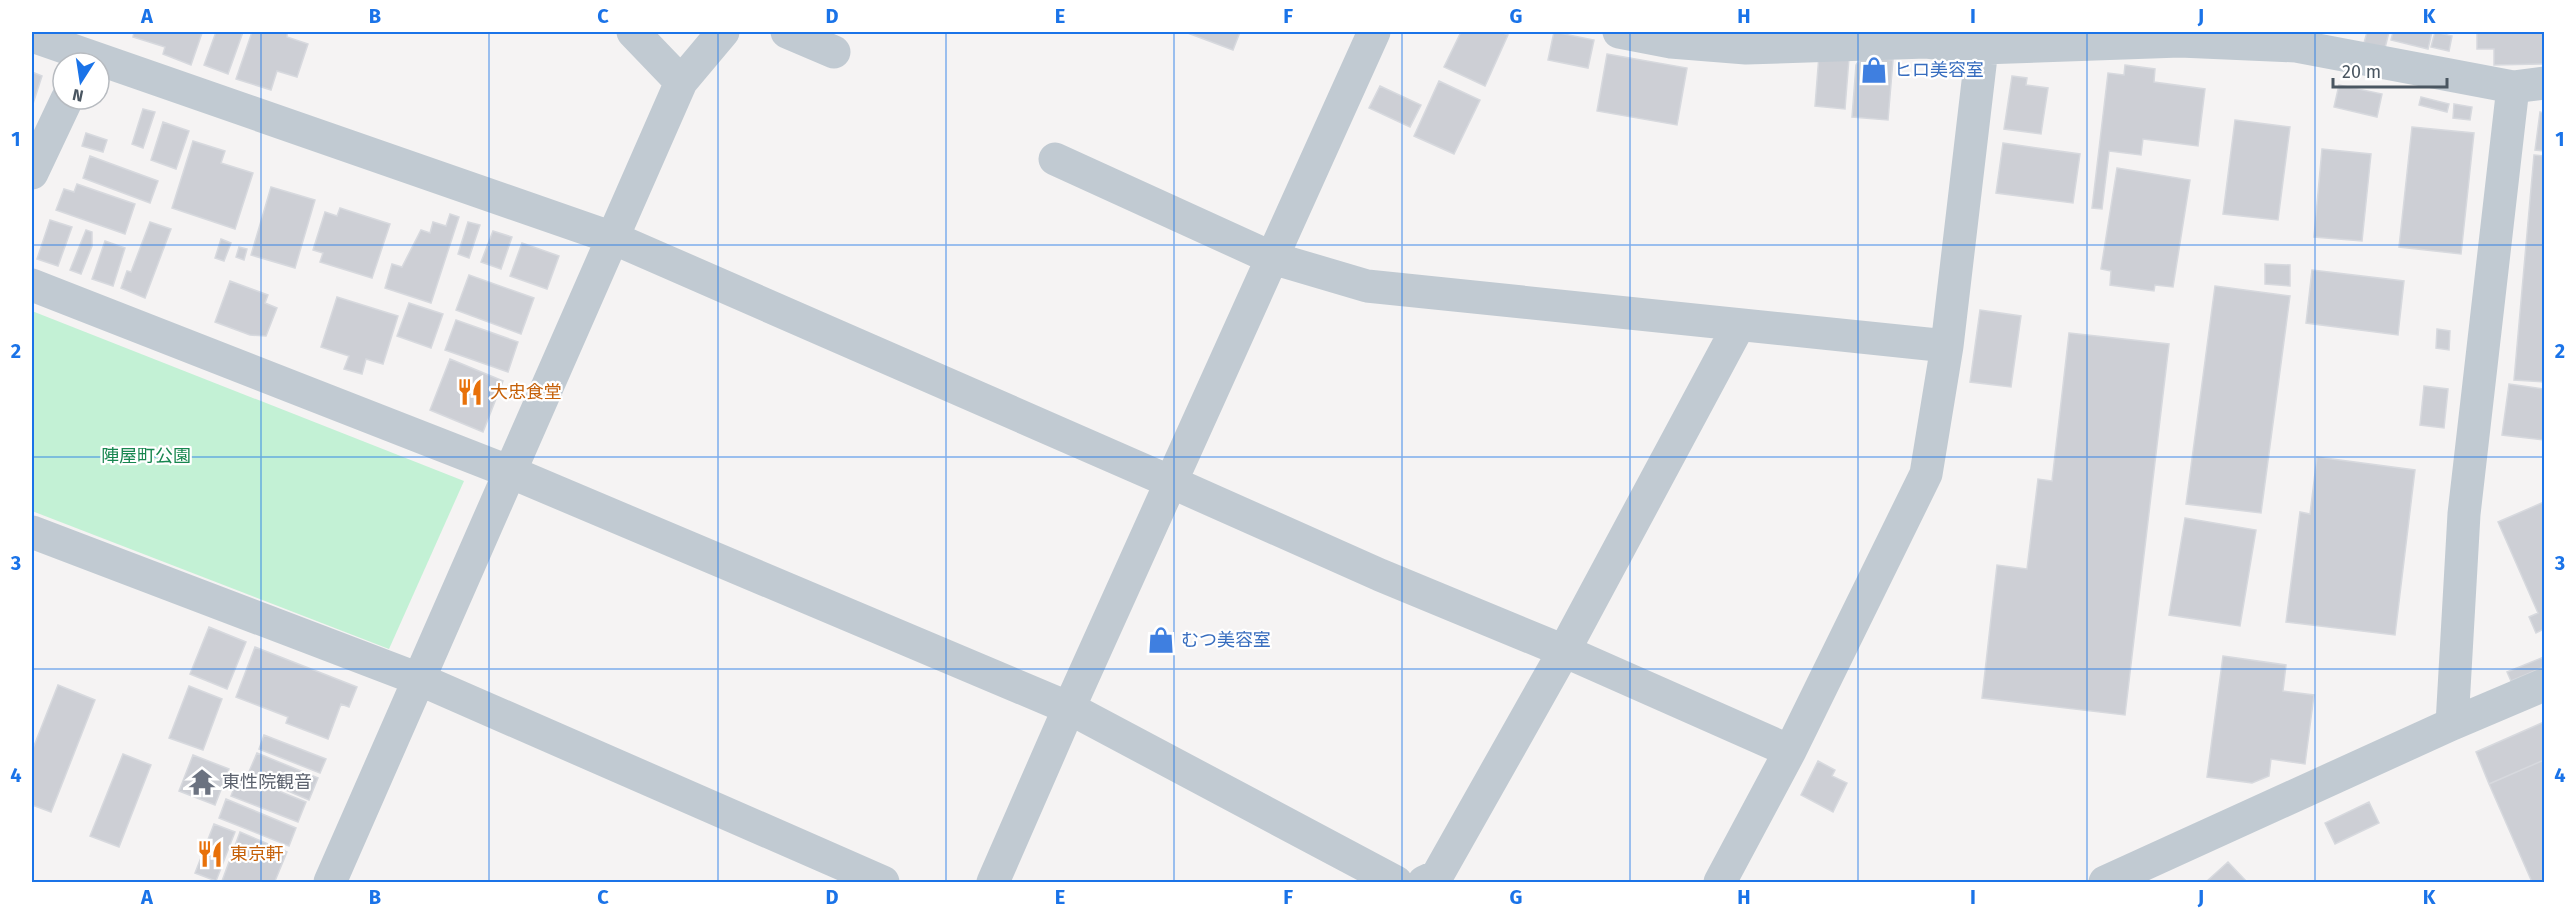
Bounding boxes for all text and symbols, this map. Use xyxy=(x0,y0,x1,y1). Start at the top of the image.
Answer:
text: A xyxy=(140,4,154,28)
text: B xyxy=(369,4,381,28)
text: C xyxy=(597,4,609,28)
text: D xyxy=(825,4,839,28)
text: E xyxy=(1055,4,1065,28)
text: F xyxy=(1283,4,1293,28)
text: G xyxy=(1510,4,1522,28)
text: H xyxy=(1737,4,1751,28)
text: I xyxy=(1970,4,1976,28)
text: J xyxy=(2197,4,2204,28)
text: K xyxy=(2423,4,2436,28)
north arrow xyxy=(51,51,111,111)
scale bar xyxy=(2333,51,2447,89)
shop icon: ヒロ美容室 xyxy=(1859,55,1889,85)
place label: ヒロ美容室 xyxy=(1894,59,1984,81)
text: 20 m xyxy=(2342,61,2381,83)
text: N xyxy=(71,85,85,106)
text: 1 xyxy=(11,127,21,151)
text: 1 xyxy=(2555,127,2565,151)
text: 2 xyxy=(11,339,21,363)
text: 2 xyxy=(2555,339,2565,363)
restaurant icon: 大忠食堂 xyxy=(455,377,485,407)
place label: 大忠食堂 xyxy=(490,381,562,403)
park label: 陣屋町公園 xyxy=(101,445,191,467)
text: 3 xyxy=(10,551,21,575)
text: 3 xyxy=(2554,551,2565,575)
shop icon: むつ美容室 xyxy=(1146,625,1176,655)
place label: むつ美容室 xyxy=(1181,629,1271,651)
text: 4 xyxy=(10,763,22,787)
text: 4 xyxy=(2554,763,2566,787)
temple icon: 東性院観音 xyxy=(187,767,217,797)
place label: 東性院観音 xyxy=(222,771,312,793)
restaurant icon: 東京軒 xyxy=(195,839,225,869)
place label: 東京軒 xyxy=(230,843,284,865)
text: A xyxy=(140,885,154,909)
text: B xyxy=(369,885,381,909)
text: C xyxy=(597,885,609,909)
text: D xyxy=(825,885,839,909)
text: E xyxy=(1055,885,1065,909)
text: F xyxy=(1283,885,1293,909)
text: G xyxy=(1510,885,1522,909)
text: H xyxy=(1737,885,1751,909)
text: I xyxy=(1970,885,1976,909)
text: J xyxy=(2197,885,2204,909)
text: K xyxy=(2423,885,2436,909)

